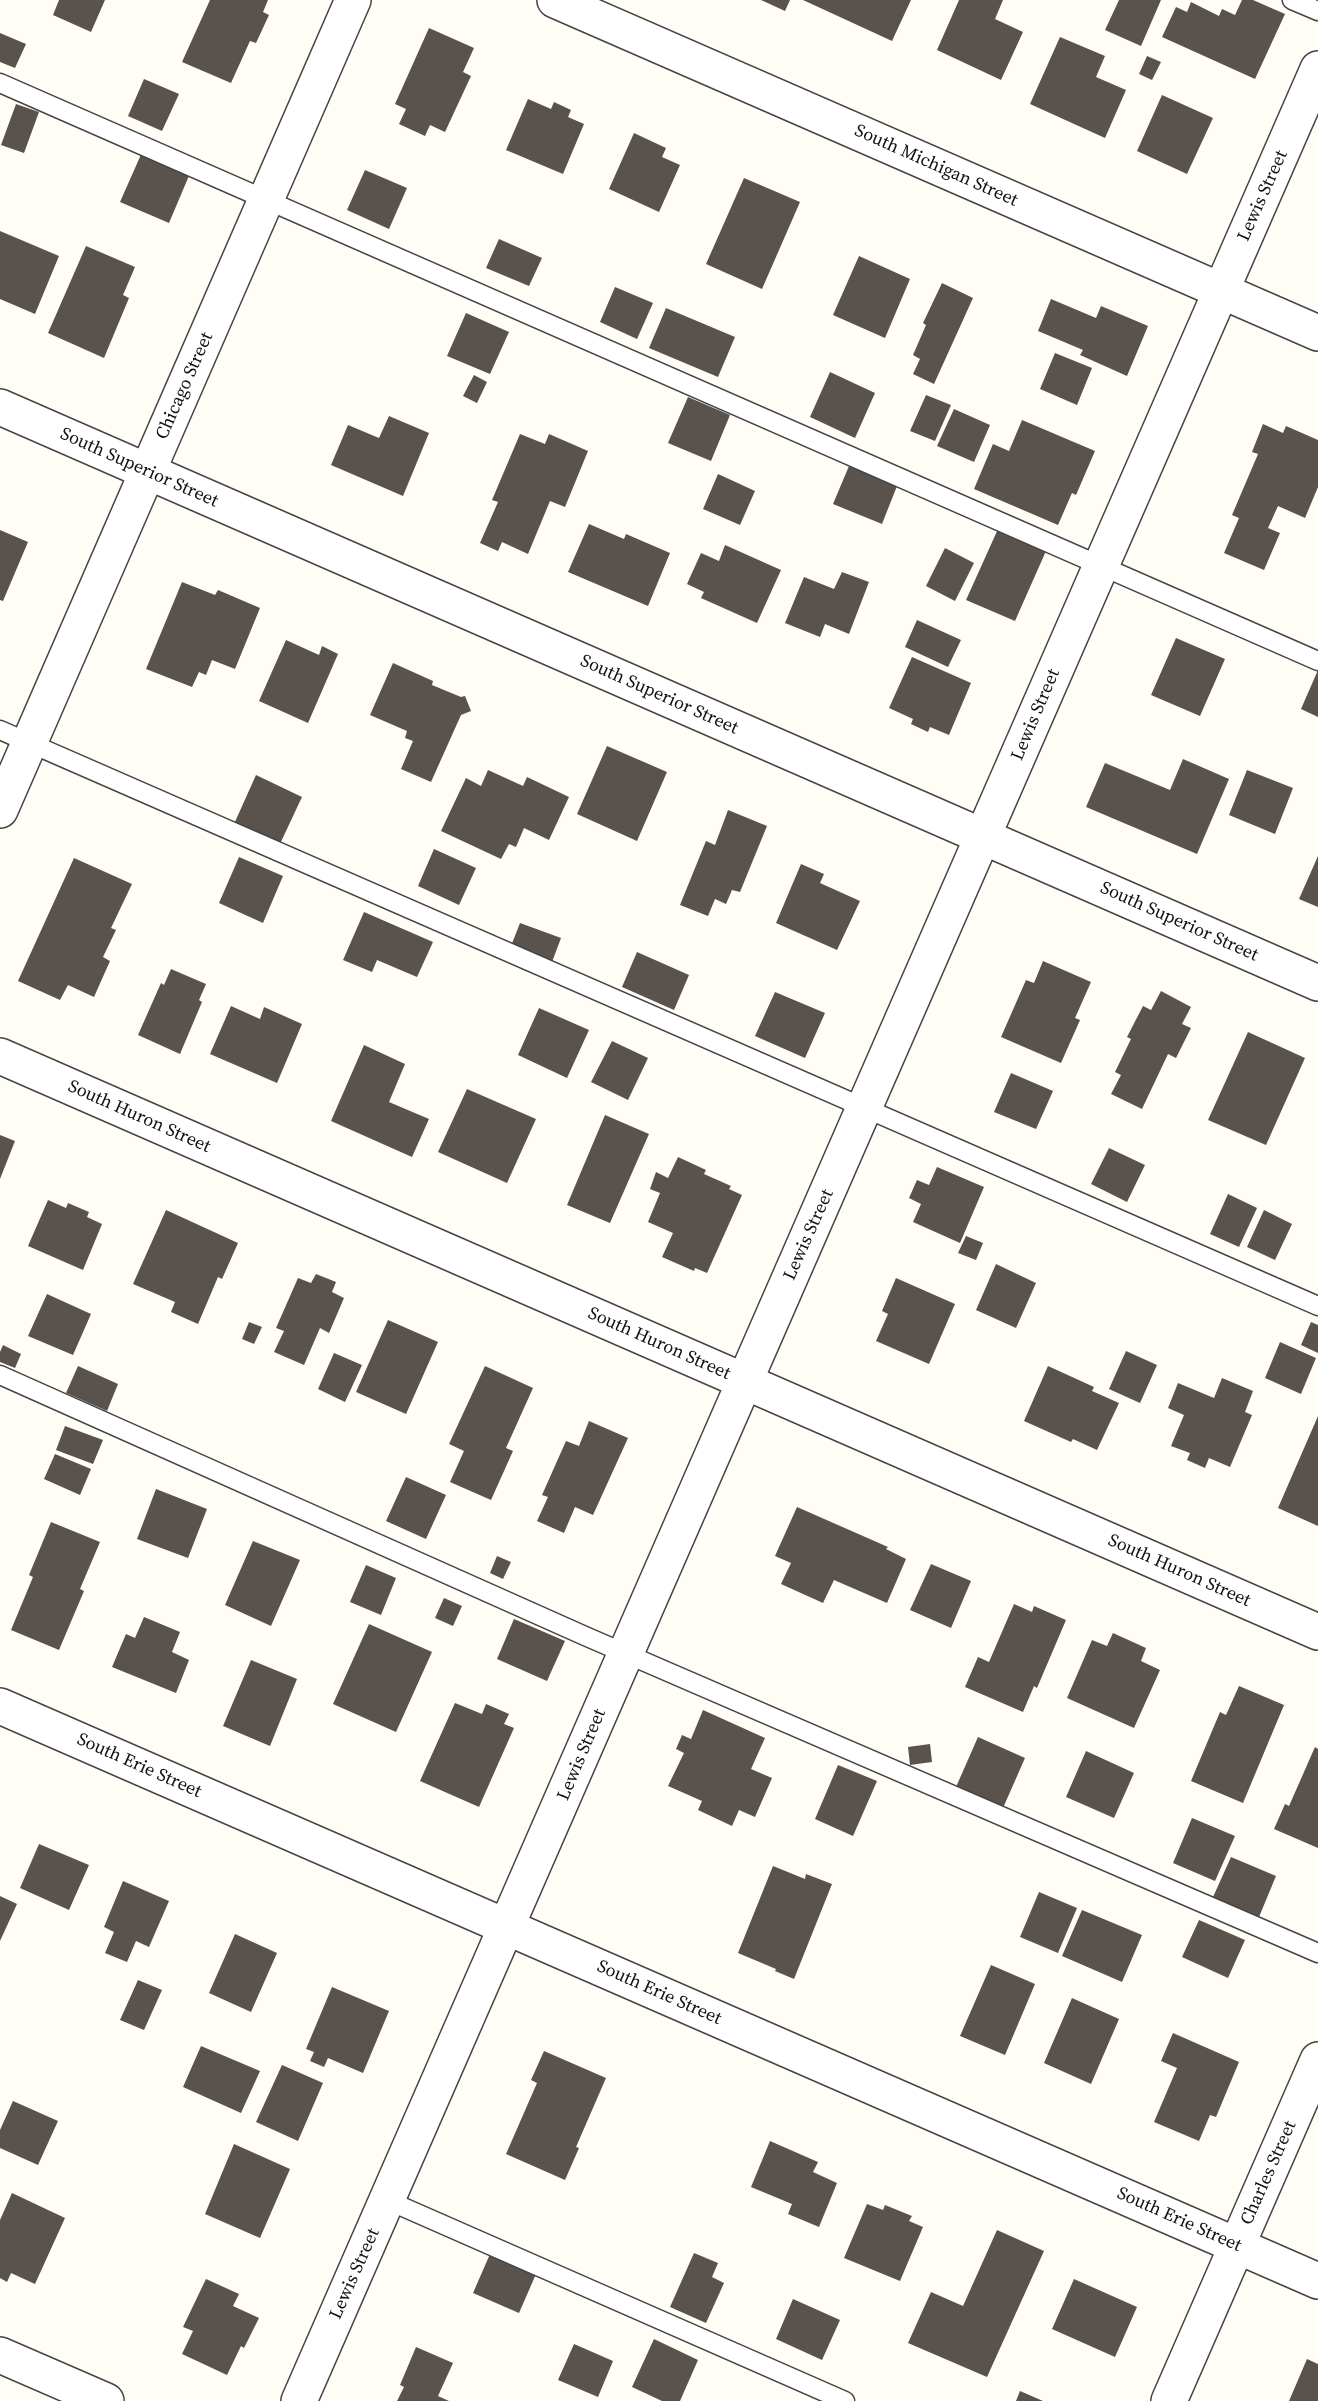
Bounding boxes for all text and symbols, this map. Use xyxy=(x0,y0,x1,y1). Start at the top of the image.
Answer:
street label: South Michigan Street xyxy=(851,120,1021,212)
street label: Lewis Street xyxy=(1233,147,1293,245)
street label: Chicago Street xyxy=(152,329,218,443)
street label: South Superior Street xyxy=(57,423,221,513)
street label: South Superior Street xyxy=(577,650,741,740)
street label: Lewis Street xyxy=(1007,666,1065,764)
street label: South Superior Street xyxy=(1097,877,1261,967)
street label: South Huron Street xyxy=(64,1076,214,1158)
street label: Lewis Street xyxy=(779,1186,839,1284)
street label: South Huron Street xyxy=(584,1303,734,1385)
street label: South Huron Street xyxy=(1104,1530,1254,1612)
street label: Lewis Street xyxy=(553,1706,611,1804)
street label: South Erie Street xyxy=(73,1729,205,1803)
street label: South Erie Street xyxy=(593,1956,725,2030)
street label: Charles Street xyxy=(1236,2118,1302,2228)
street label: South Erie Street xyxy=(1113,2183,1245,2257)
street label: Lewis Street xyxy=(325,2225,385,2323)

